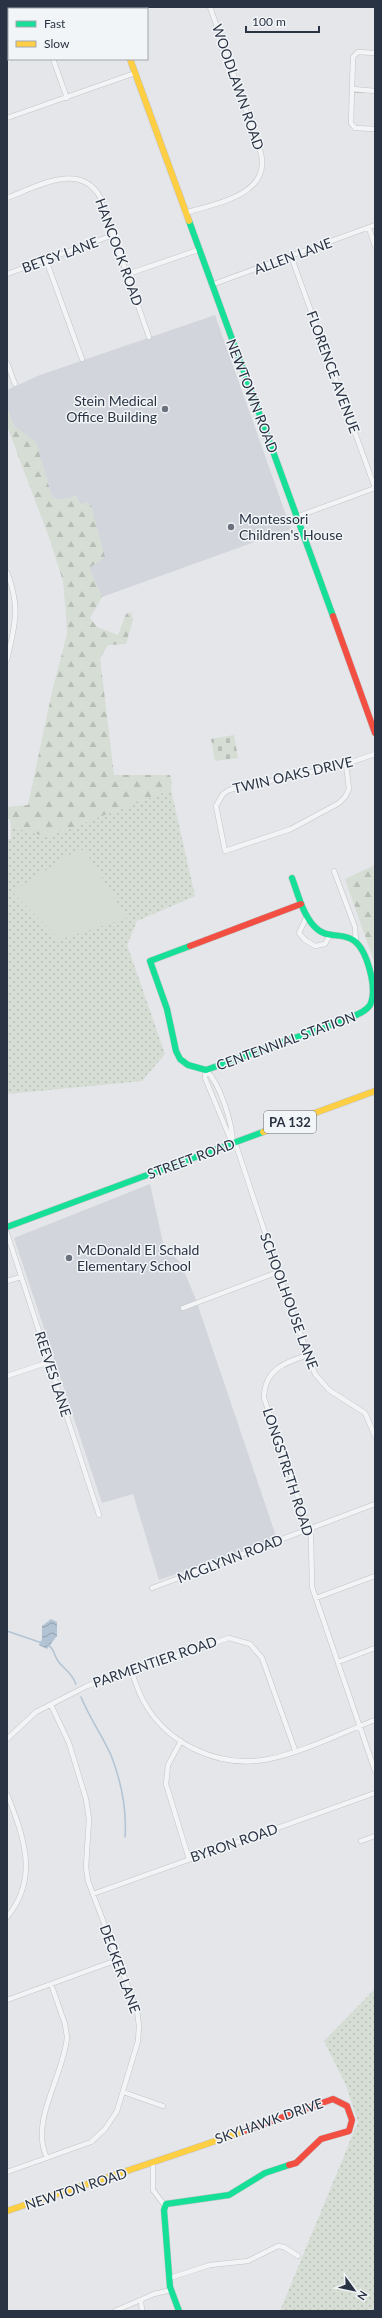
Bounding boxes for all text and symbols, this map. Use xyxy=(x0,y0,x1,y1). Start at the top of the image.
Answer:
legend xyxy=(8,8,148,60)
scale bar xyxy=(246,8,319,34)
text: 100 m xyxy=(252,14,286,29)
text: Fast xyxy=(44,16,66,31)
street label: WOODLAWN ROAD xyxy=(209,22,268,152)
text: Slow xyxy=(44,36,70,51)
street label: HANCOCK ROAD xyxy=(92,196,147,308)
street label: BETSY LANE xyxy=(19,233,100,276)
street label: ALLEN LANE xyxy=(252,234,334,277)
street label: FLORENCE AVENUE xyxy=(303,308,364,435)
street label: NEWTOWN ROAD xyxy=(223,336,282,455)
place label: Stein Medical Office Building xyxy=(66,392,157,425)
marker: Stein Medical Office Building xyxy=(160,404,170,414)
place label: Montessori Children's House xyxy=(239,510,343,543)
marker: Montessori Children's House xyxy=(226,522,236,532)
street label: TWIN OAKS DRIVE xyxy=(231,752,355,797)
street label: CENTENNIAL STATION xyxy=(214,1007,358,1074)
road number: PA 132 xyxy=(264,1111,316,1133)
street label: STREET ROAD xyxy=(145,1135,237,1182)
street label: SCHOOLHOUSE LANE xyxy=(257,1230,322,1371)
place label: McDonald El Schald Elementary School xyxy=(77,1241,199,1274)
marker: McDonald El Schald Elementary School xyxy=(64,1253,74,1263)
street label: REEVES LANE xyxy=(32,1329,75,1419)
street label: LONGSTRETH ROAD xyxy=(260,1406,317,1538)
street label: MCGLYNN ROAD xyxy=(175,1531,285,1586)
street label: PARMENTIER ROAD xyxy=(91,1632,219,1691)
street label: BYRON ROAD xyxy=(188,1820,280,1865)
street label: DECKER LANE xyxy=(97,1922,144,2015)
street label: SKYHAWK DRIVE xyxy=(212,2094,325,2147)
street label: NEWTON ROAD xyxy=(23,2164,129,2213)
north arrow xyxy=(334,2270,374,2310)
text: N xyxy=(355,2289,371,2303)

